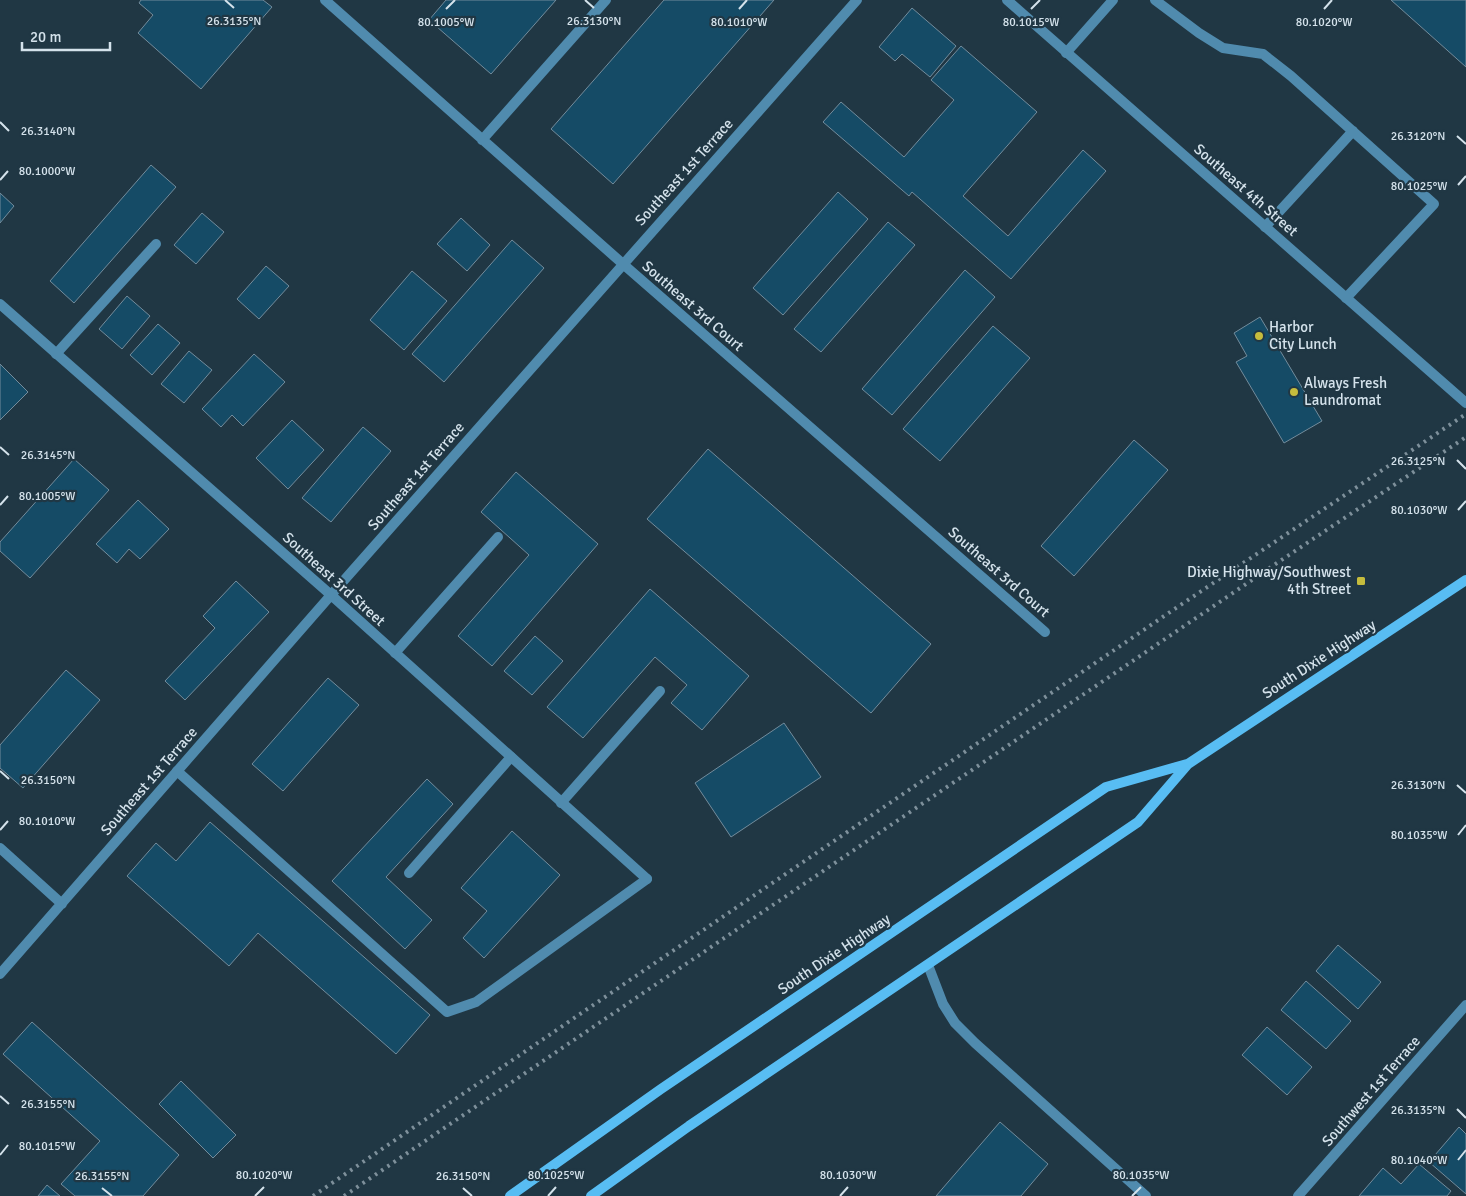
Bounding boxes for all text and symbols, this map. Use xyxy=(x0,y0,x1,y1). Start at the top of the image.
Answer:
text: 26.3135°N xyxy=(207,14,261,29)
text: 26.3130°N xyxy=(567,14,621,29)
text: 80.1005°W xyxy=(418,15,474,30)
text: 80.1010°W xyxy=(711,15,767,30)
text: 80.1015°W xyxy=(1003,15,1059,30)
text: 80.1020°W xyxy=(1296,15,1352,30)
scale bar xyxy=(22,20,110,52)
text: 20 m xyxy=(30,28,61,46)
street label: Southeast 1st Terrace xyxy=(631,115,737,229)
text: 26.3140°N xyxy=(21,124,75,139)
text: 26.3120°N xyxy=(1391,129,1445,144)
street label: Southeast 4th Street xyxy=(1190,140,1302,240)
text: 80.1000°W xyxy=(19,164,75,179)
text: 80.1025°W xyxy=(1391,179,1447,194)
street label: Southeast 3rd Court xyxy=(639,257,747,355)
place label: Harbor City Lunch xyxy=(1269,318,1337,353)
marker: Harbor City Lunch xyxy=(1253,330,1265,342)
place label: Always Fresh Laundromat xyxy=(1304,374,1387,409)
marker: Always Fresh Laundromat xyxy=(1288,386,1300,398)
street label: Southeast 1st Terrace xyxy=(364,418,468,534)
text: 26.3145°N xyxy=(21,448,75,463)
text: 26.3125°N xyxy=(1391,454,1445,469)
text: 80.1005°W xyxy=(19,489,75,504)
text: 80.1030°W xyxy=(1391,503,1447,518)
street label: Southeast 3rd Court xyxy=(945,523,1053,621)
street label: Southeast 3rd Street xyxy=(279,528,389,630)
place label: Dixie Highway/Southwest 4th Street xyxy=(1187,563,1351,598)
marker: Dixie Highway/Southwest 4th Street xyxy=(1355,575,1367,587)
street label: South Dixie Highway xyxy=(1259,616,1379,702)
street label: Southeast 1st Terrace xyxy=(97,723,201,839)
text: 26.3150°N xyxy=(21,773,75,788)
text: 26.3130°N xyxy=(1391,778,1445,793)
text: 80.1010°W xyxy=(19,814,75,829)
text: 80.1035°W xyxy=(1391,828,1447,843)
street label: South Dixie Highway xyxy=(774,910,894,998)
street label: Southwest 1st Terrace xyxy=(1318,1032,1424,1150)
text: 26.3155°N xyxy=(21,1097,75,1112)
text: 26.3135°N xyxy=(1391,1103,1445,1118)
text: 80.1015°W xyxy=(19,1139,75,1154)
text: 80.1040°W xyxy=(1391,1153,1447,1168)
text: 80.1020°W xyxy=(236,1168,292,1183)
text: 80.1025°W xyxy=(528,1168,584,1183)
text: 80.1030°W xyxy=(820,1168,876,1183)
text: 80.1035°W xyxy=(1113,1168,1169,1183)
text: 26.3155°N xyxy=(75,1169,129,1184)
text: 26.3150°N xyxy=(436,1169,490,1184)

